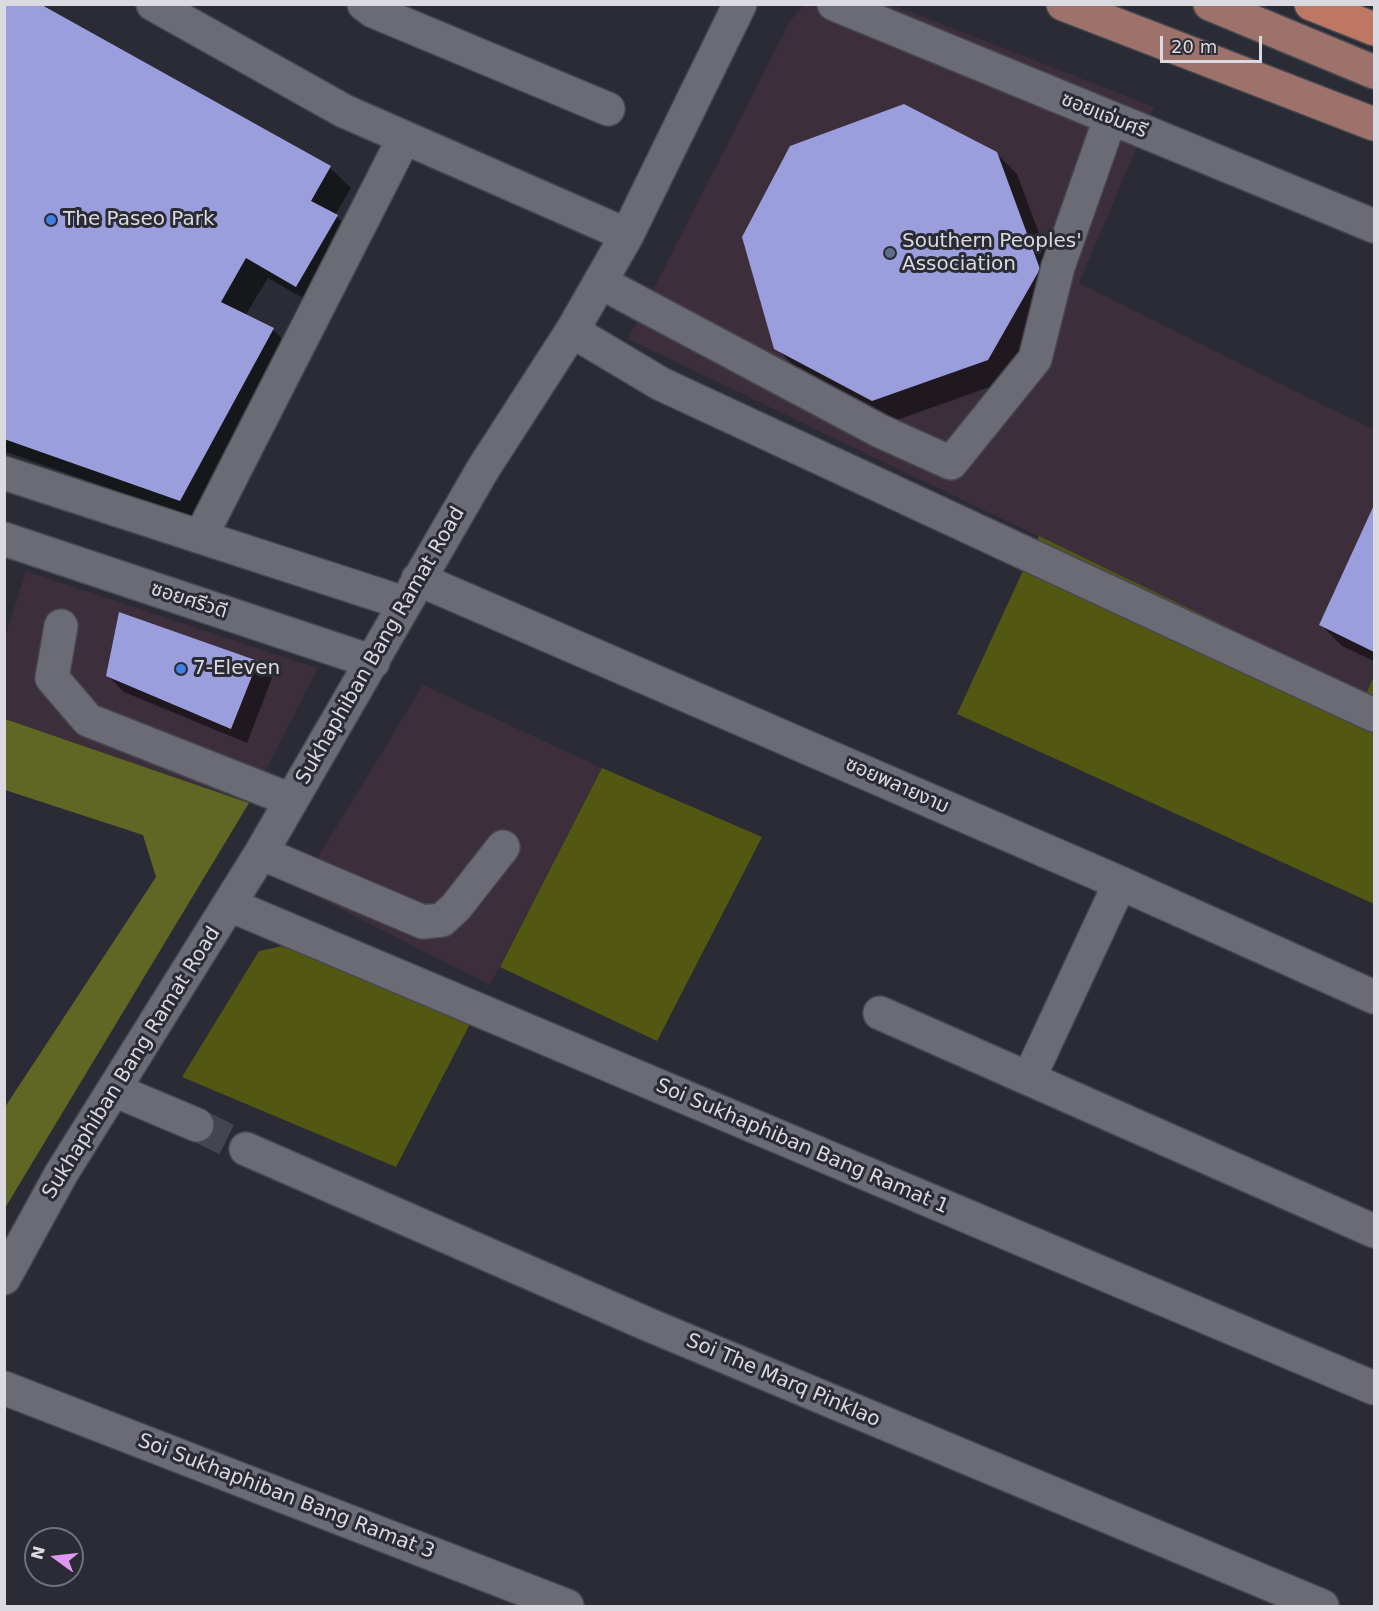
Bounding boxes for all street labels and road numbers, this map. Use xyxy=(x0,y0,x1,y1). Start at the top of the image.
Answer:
street label: ซอยแจ่มศรี xyxy=(1058,88,1150,144)
street label: Sukhaphiban Bang Ramat Road xyxy=(292,503,470,789)
street label: ซอยศรีวดี xyxy=(148,577,230,625)
street label: ซอยพลายงาม xyxy=(841,752,953,820)
street label: Sukhaphiban Bang Ramat Road xyxy=(38,923,226,1203)
street label: Soi Sukhaphiban Bang Ramat 1 xyxy=(652,1074,952,1220)
street label: Soi The Marq Pinklao xyxy=(682,1329,884,1433)
street label: Soi Sukhaphiban Bang Ramat 3 xyxy=(134,1429,438,1565)

